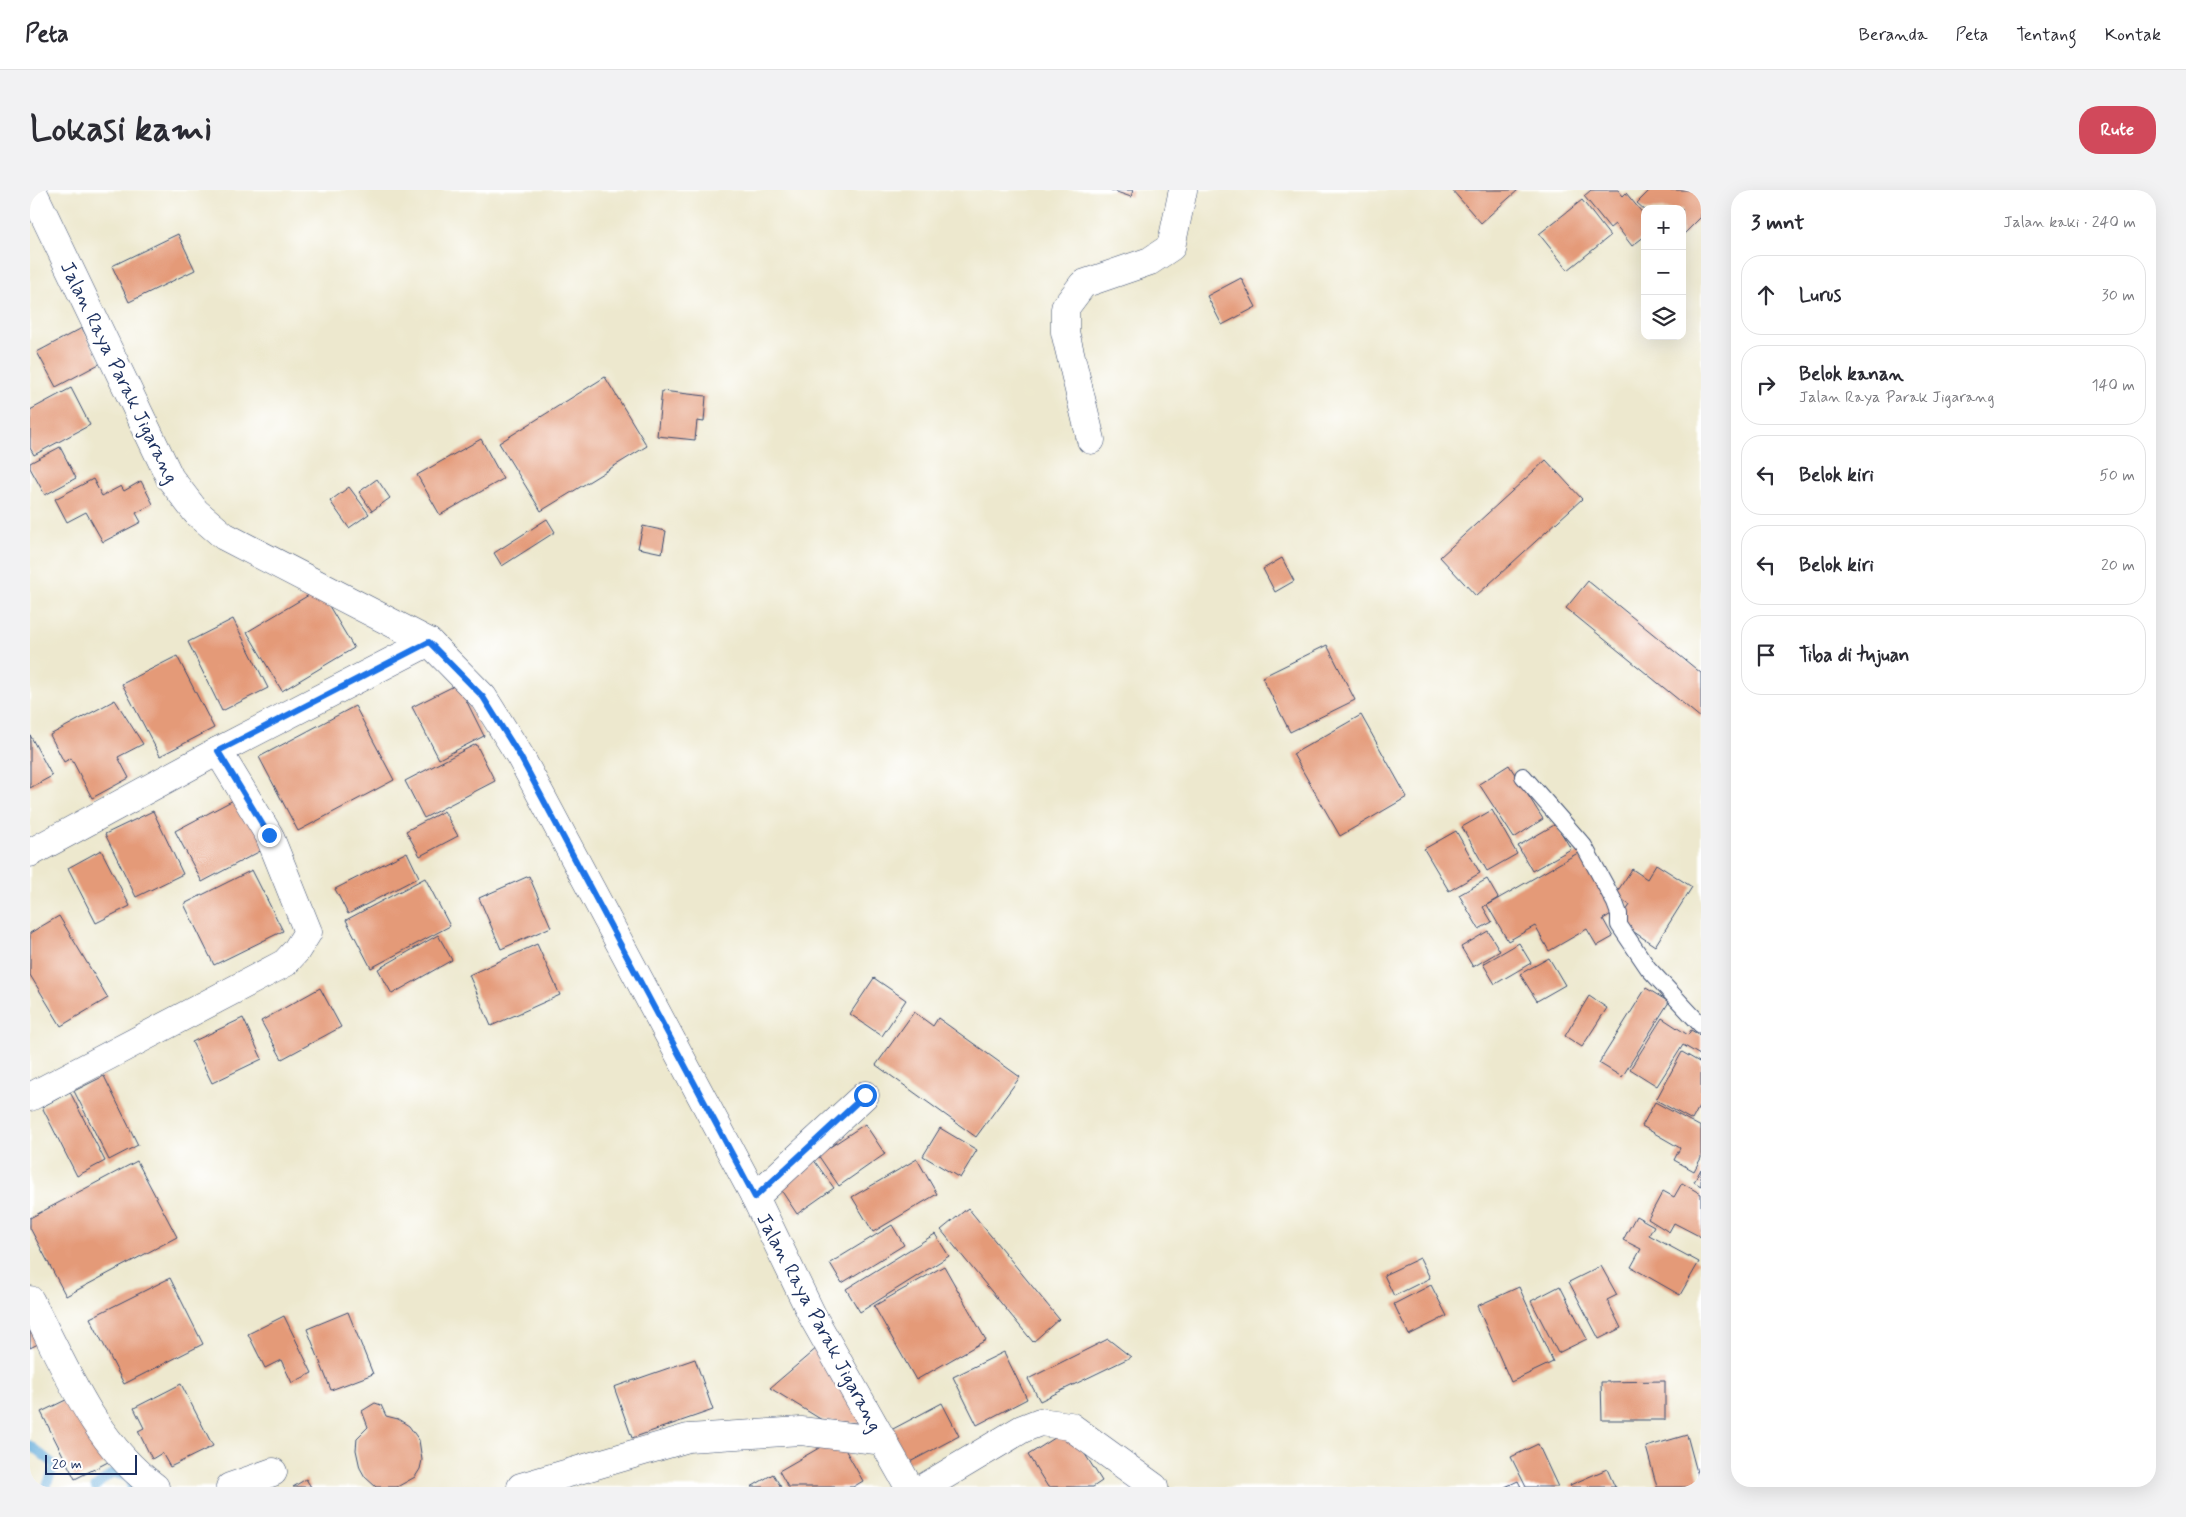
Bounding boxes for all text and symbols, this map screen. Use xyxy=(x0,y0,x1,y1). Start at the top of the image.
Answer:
text: Peta xyxy=(25,19,69,50)
text: Beranda xyxy=(1858,23,1927,47)
text: Peta xyxy=(1955,23,1988,47)
text: Tentang xyxy=(2016,23,2077,47)
text: Kontak xyxy=(2105,23,2161,47)
button: Rute xyxy=(2079,106,2156,154)
text: Lokasi kami xyxy=(30,107,212,153)
map controls xyxy=(1641,205,1686,340)
button: + xyxy=(1641,205,1686,250)
text: 3 mnt xyxy=(1751,209,1804,237)
text: Jalan kaki · 240 m xyxy=(2003,212,2136,233)
button: − xyxy=(1641,250,1686,295)
street label: Jalan Raya Parak Jigarang xyxy=(53,257,184,488)
icon: ahead xyxy=(1752,281,1780,309)
text: Lurus xyxy=(1799,283,1841,308)
text: 30 m xyxy=(2102,285,2135,306)
button: layers xyxy=(1641,295,1686,340)
text: Belok kanan xyxy=(1799,362,1904,387)
icon: right xyxy=(1752,371,1780,399)
text: 140 m xyxy=(2091,375,2135,396)
text: Jalan Raya Parak Jigarang xyxy=(1799,387,1994,408)
icon: left xyxy=(1752,461,1780,489)
text: Belok kiri xyxy=(1799,463,1874,488)
text: 50 m xyxy=(2099,465,2135,486)
icon: left xyxy=(1752,551,1780,579)
text: Belok kiri xyxy=(1799,553,1874,578)
text: 20 m xyxy=(2101,555,2135,576)
icon: arrive xyxy=(1752,641,1780,669)
text: Tiba di tujuan xyxy=(1799,643,1910,668)
route end xyxy=(258,824,281,847)
route start xyxy=(854,1084,877,1107)
street label: Jalan Raya Parak Jigarang xyxy=(749,1209,888,1437)
scale bar xyxy=(45,1452,138,1475)
text: 20 m xyxy=(52,1455,82,1473)

